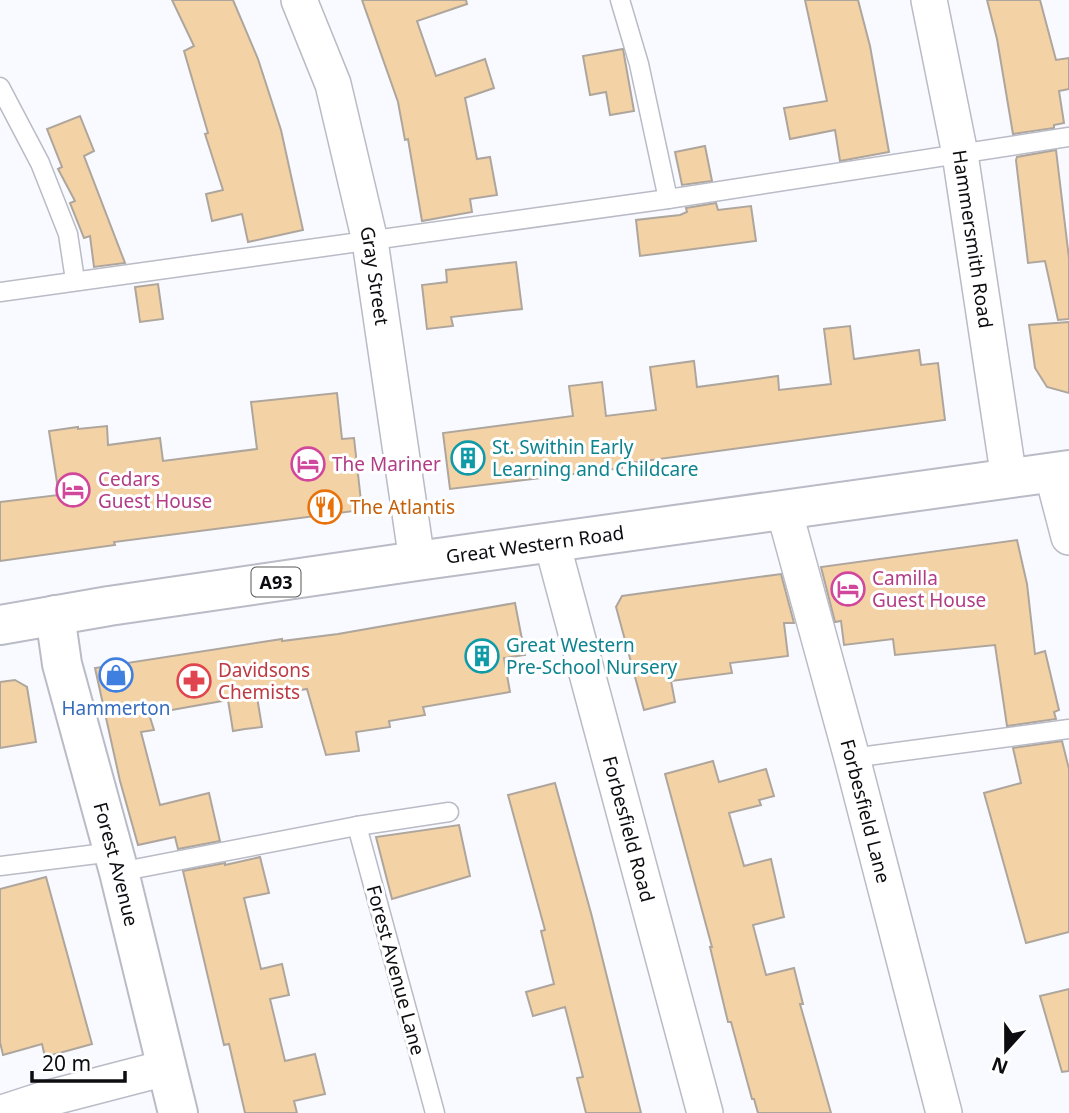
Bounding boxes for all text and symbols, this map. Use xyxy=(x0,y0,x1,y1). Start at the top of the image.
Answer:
street label: Hammersmith Road xyxy=(947,148,999,330)
street label: Gray Street xyxy=(354,224,395,327)
place label: St. Swithin Early Learning and Childcare xyxy=(492,434,698,482)
building icon: St. Swithin Early Learning and Childcare xyxy=(449,439,487,477)
hotel icon: The Mariner xyxy=(289,445,327,483)
place label: The Mariner xyxy=(332,451,441,477)
place label: Cedars Guest House xyxy=(98,466,212,514)
hotel icon: Cedars Guest House xyxy=(54,471,92,509)
restaurant icon: The Atlantis xyxy=(306,488,344,526)
place label: The Atlantis xyxy=(350,494,455,520)
street label: Great Western Road xyxy=(444,519,626,570)
place label: Camilla Guest House xyxy=(872,565,986,613)
road number: A93 xyxy=(252,568,300,596)
hotel icon: Camilla Guest House xyxy=(829,570,867,608)
place label: Great Western Pre-School Nursery xyxy=(506,632,678,680)
building icon: Great Western Pre-School Nursery xyxy=(463,637,501,675)
shop icon: Hammerton xyxy=(97,656,135,694)
place label: Davidsons Chemists xyxy=(218,657,310,705)
pharmacy icon: Davidsons Chemists xyxy=(175,662,213,700)
place label: Hammerton xyxy=(62,695,170,721)
street label: Forbesfield Lane xyxy=(834,736,897,886)
street label: Forbesfield Road xyxy=(597,753,661,905)
street label: Forest Avenue xyxy=(87,799,145,929)
street label: Forest Avenue Lane xyxy=(361,882,431,1058)
north arrow xyxy=(971,1015,1041,1085)
scale bar xyxy=(32,1040,124,1084)
text: 20 m xyxy=(42,1049,91,1077)
text: N xyxy=(988,1051,1012,1081)

